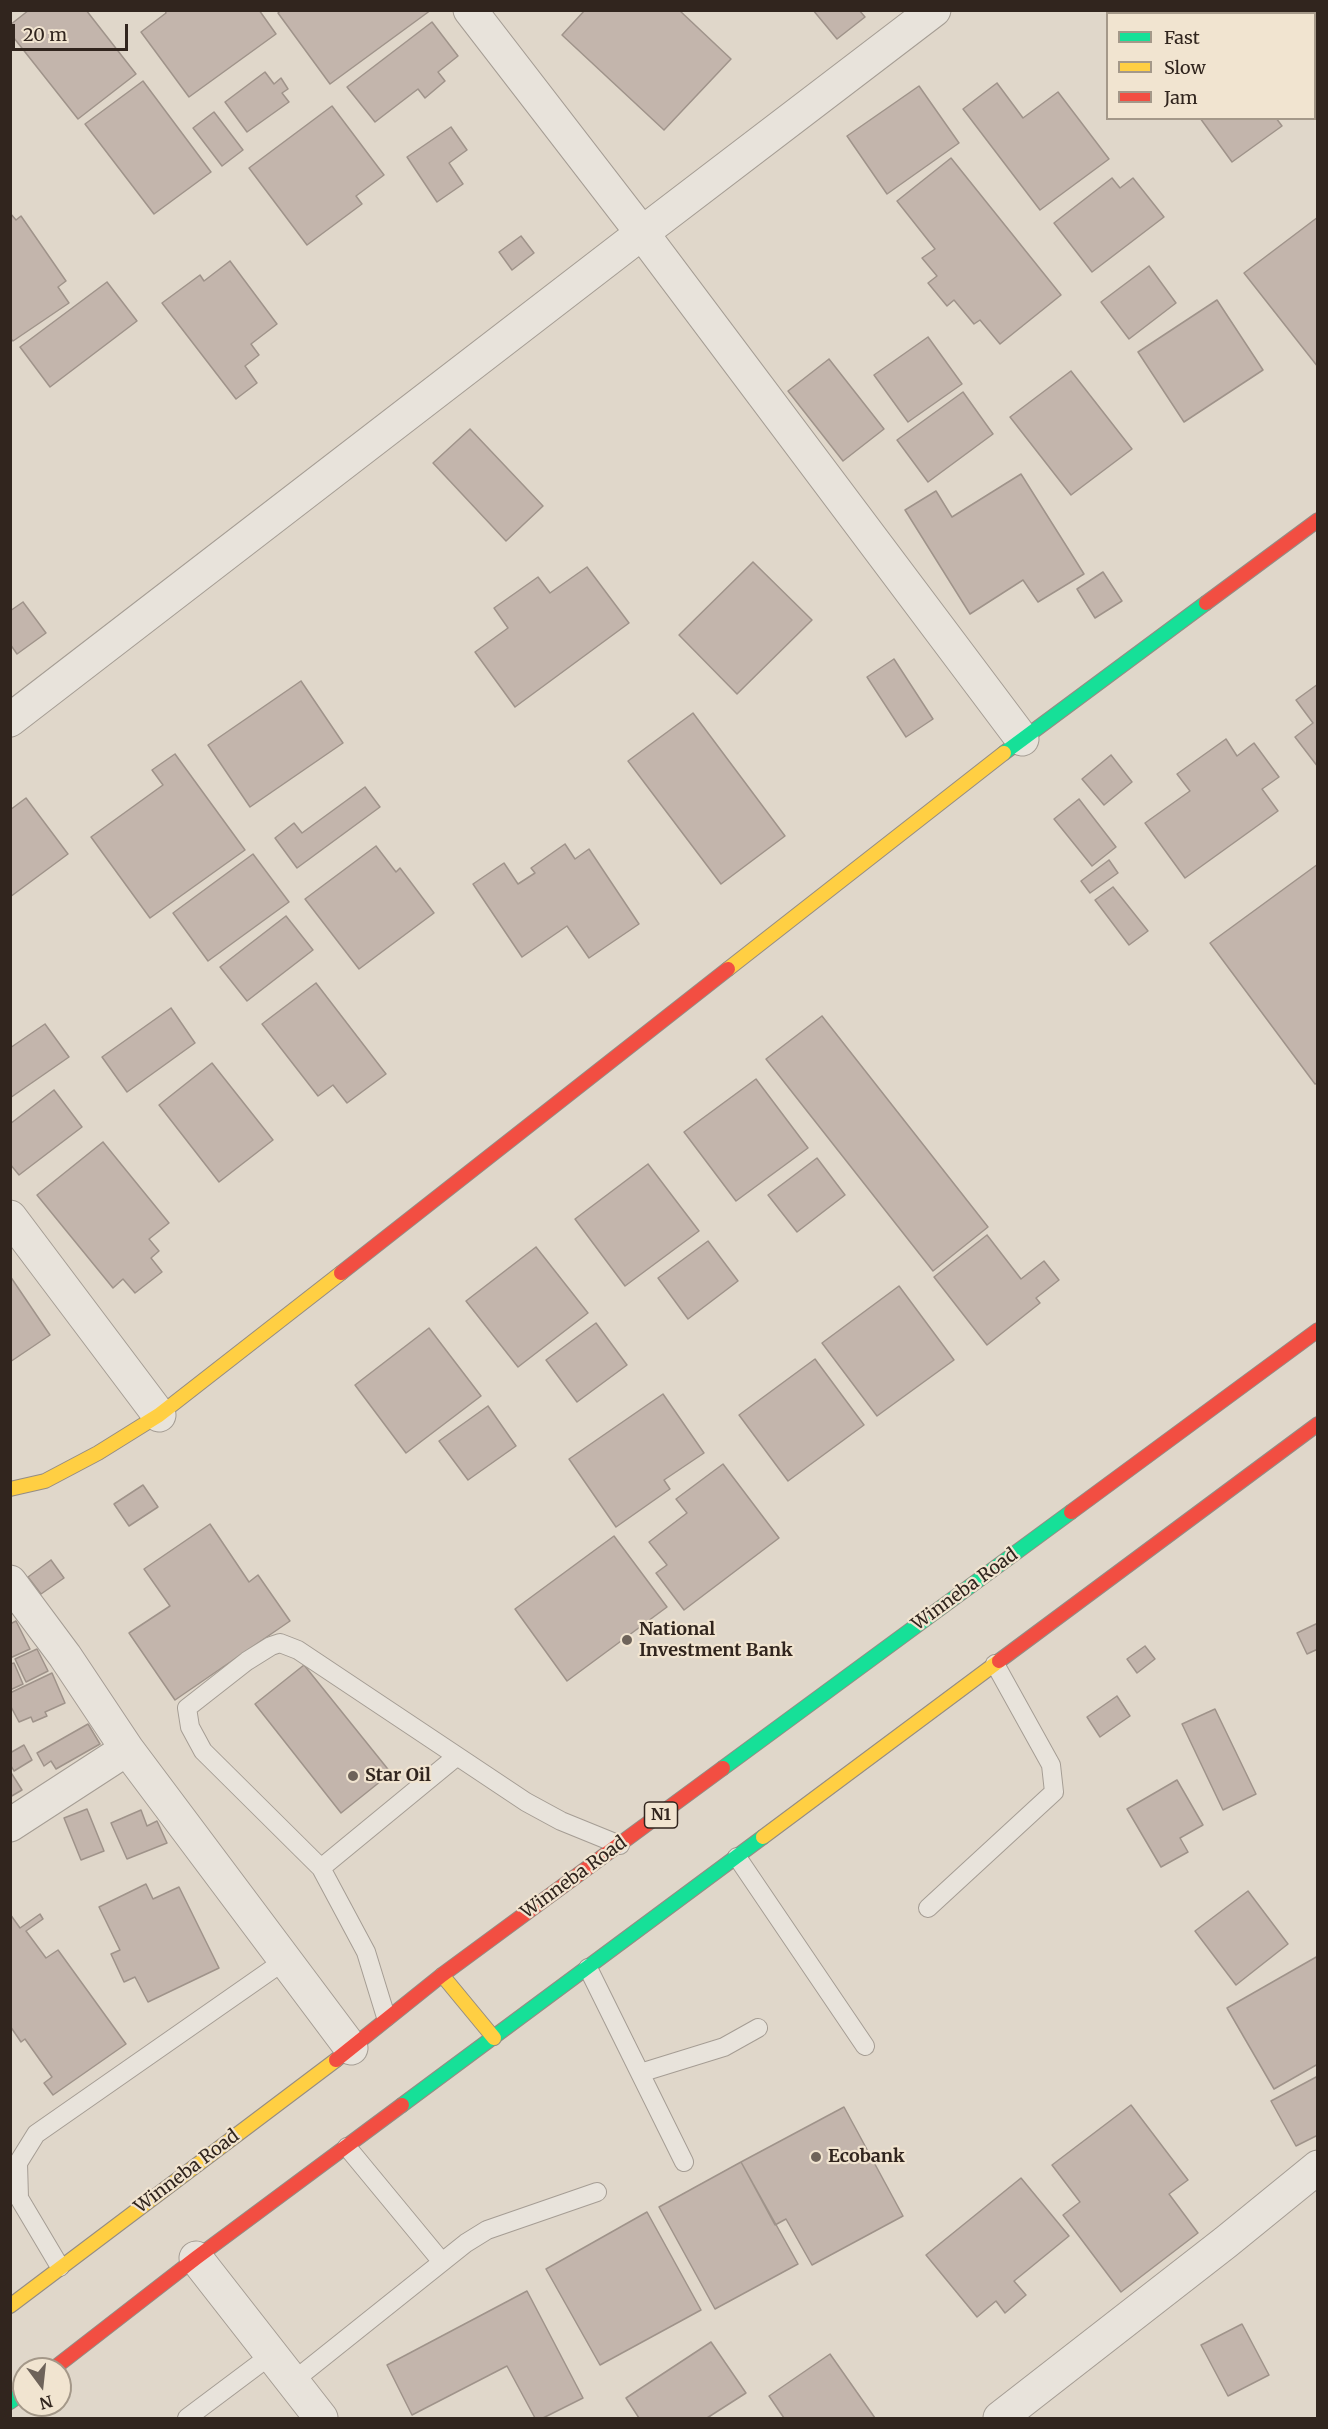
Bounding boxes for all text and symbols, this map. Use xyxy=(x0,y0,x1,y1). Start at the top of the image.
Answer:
scale bar xyxy=(15,12,130,50)
legend xyxy=(1106,12,1316,120)
text: 20 m xyxy=(23,23,67,46)
text: Fast xyxy=(1164,26,1200,49)
text: Slow xyxy=(1164,56,1206,79)
text: Jam xyxy=(1164,86,1198,109)
street label: Winneba Road xyxy=(908,1544,1022,1636)
place label: National Investment Bank xyxy=(639,1619,793,1662)
marker: National Investment Bank xyxy=(620,1633,634,1647)
place label: Star Oil xyxy=(365,1765,431,1787)
marker: Star Oil xyxy=(346,1769,360,1783)
road number: N1 xyxy=(644,1802,678,1828)
street label: Winneba Road xyxy=(517,1832,631,1924)
street label: Winneba Road xyxy=(130,2126,244,2218)
place label: Ecobank xyxy=(828,2146,905,2168)
marker: Ecobank xyxy=(809,2150,823,2164)
north arrow xyxy=(12,2357,72,2417)
text: N xyxy=(37,2391,55,2414)

